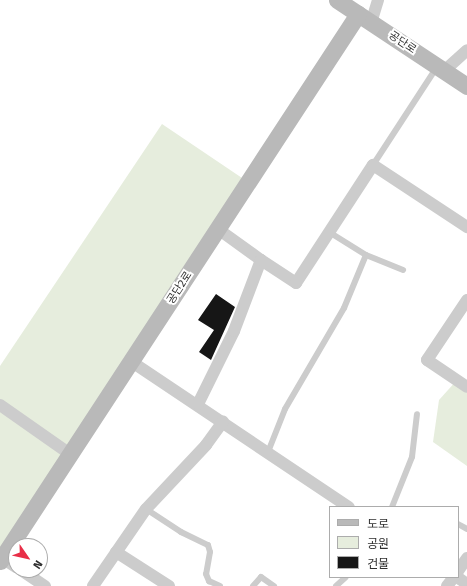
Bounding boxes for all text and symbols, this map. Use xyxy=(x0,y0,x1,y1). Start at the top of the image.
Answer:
street label: 공단로 xyxy=(386,29,418,57)
street label: 공단2로 xyxy=(165,269,195,307)
legend xyxy=(329,506,459,578)
text: 도로 xyxy=(367,517,389,531)
text: 공원 xyxy=(367,537,389,551)
north arrow xyxy=(8,538,48,578)
text: 건물 xyxy=(367,557,389,571)
text: N xyxy=(30,558,45,571)

